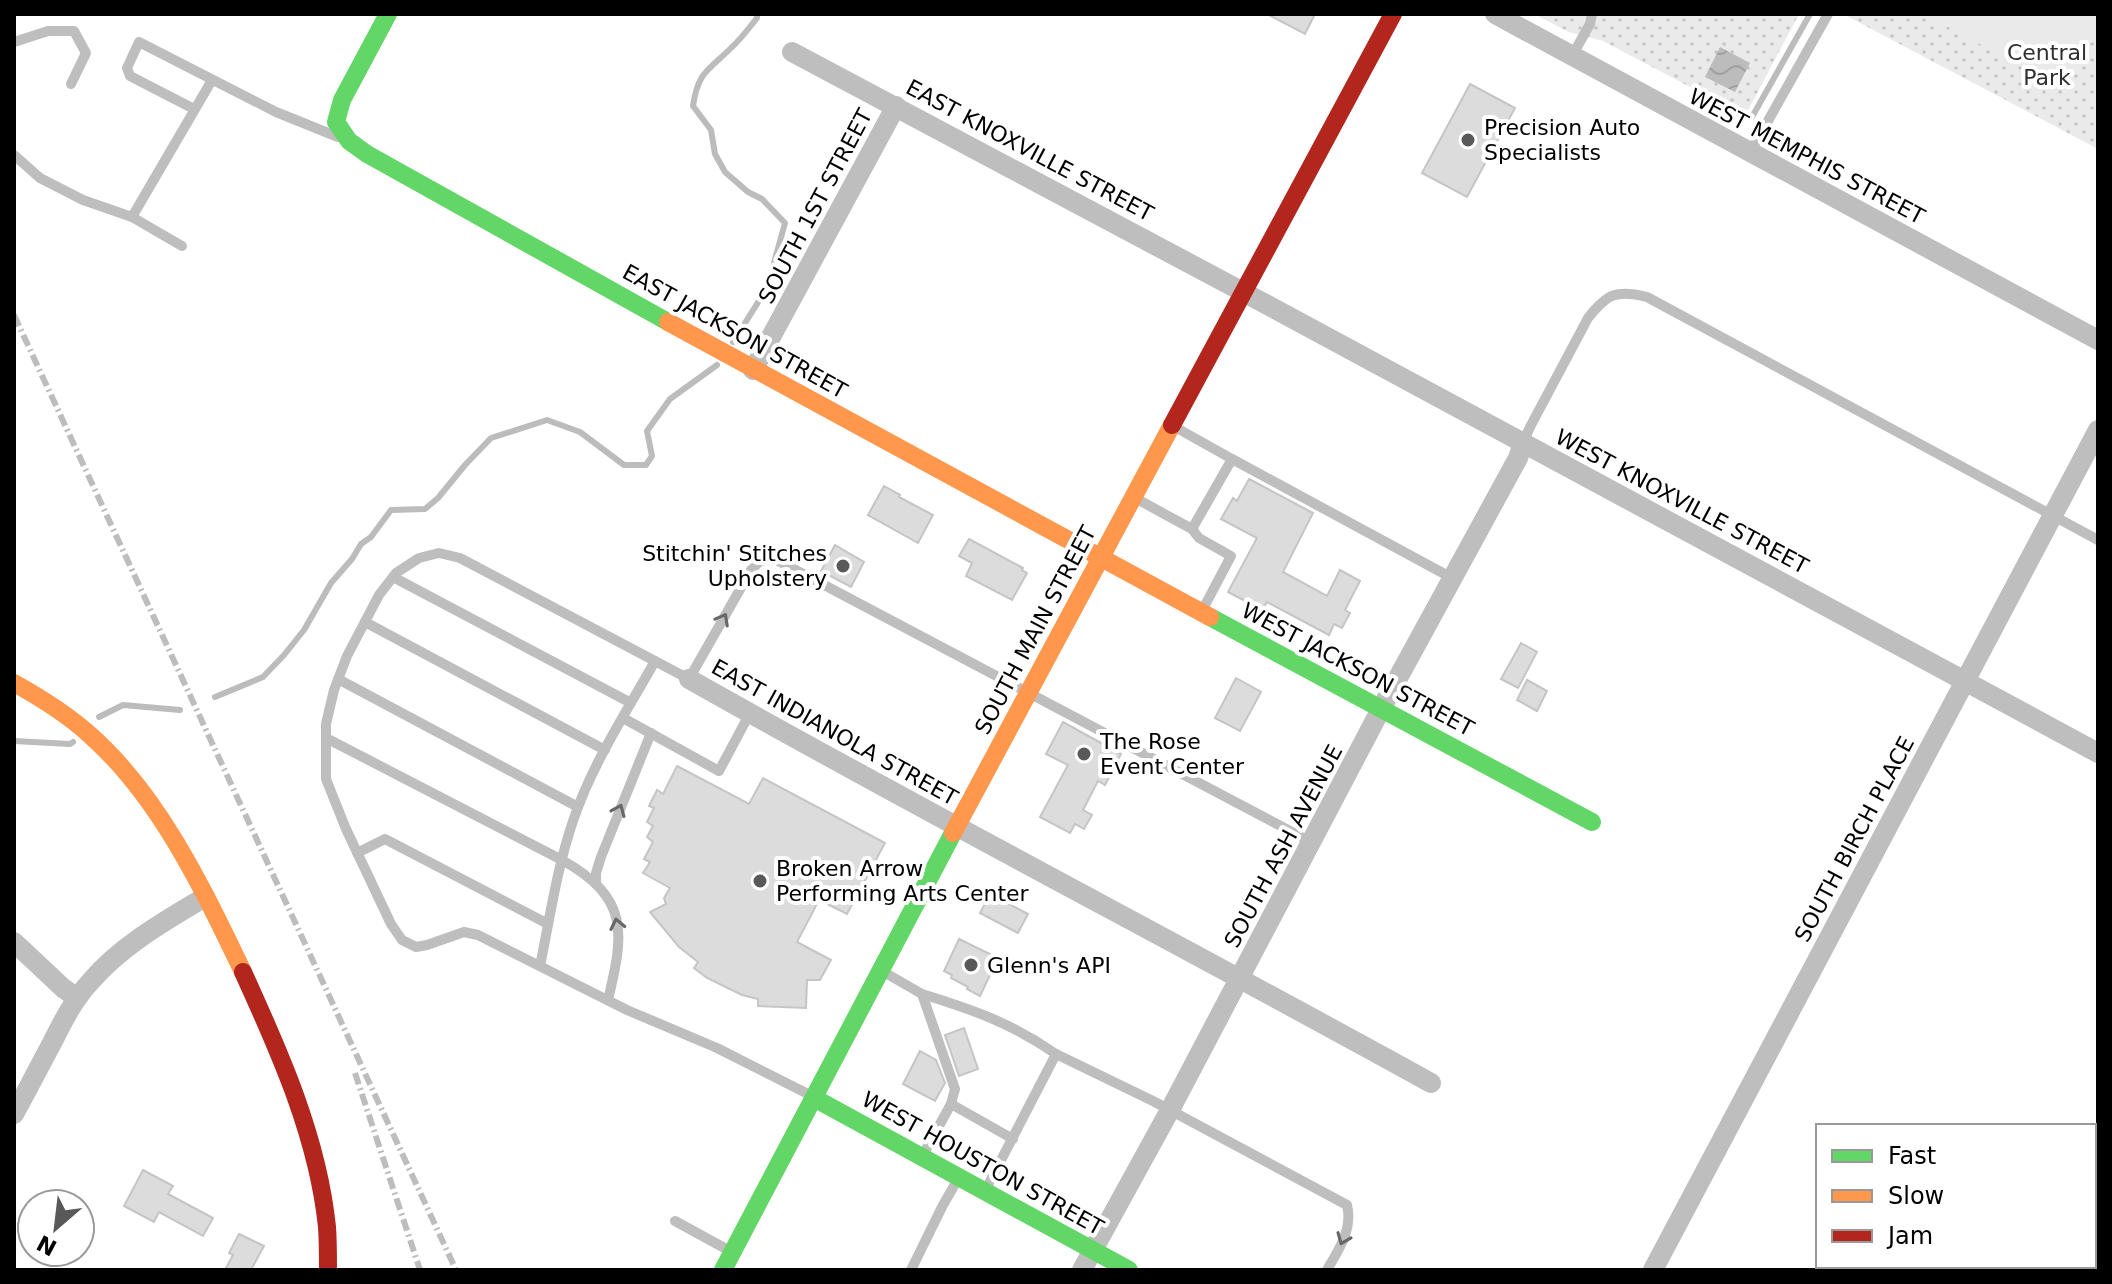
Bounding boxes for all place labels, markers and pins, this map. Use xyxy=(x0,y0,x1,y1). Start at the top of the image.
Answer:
place label: Precision Auto Specialists xyxy=(1484,115,1640,165)
marker: Precision Auto Specialists xyxy=(1459,131,1477,149)
place label: Stitchin' Stitches Upholstery xyxy=(642,541,827,591)
marker: Stitchin' Stitches Upholstery xyxy=(834,557,852,575)
place label: The Rose Event Center xyxy=(1099,729,1245,779)
marker: The Rose Event Center xyxy=(1075,745,1093,763)
place label: Broken Arrow Performing Arts Center xyxy=(776,856,1030,906)
marker: Broken Arrow Performing Arts Center xyxy=(751,872,769,890)
place label: Glenn's API xyxy=(987,953,1111,978)
marker: Glenn's API xyxy=(962,956,980,974)

